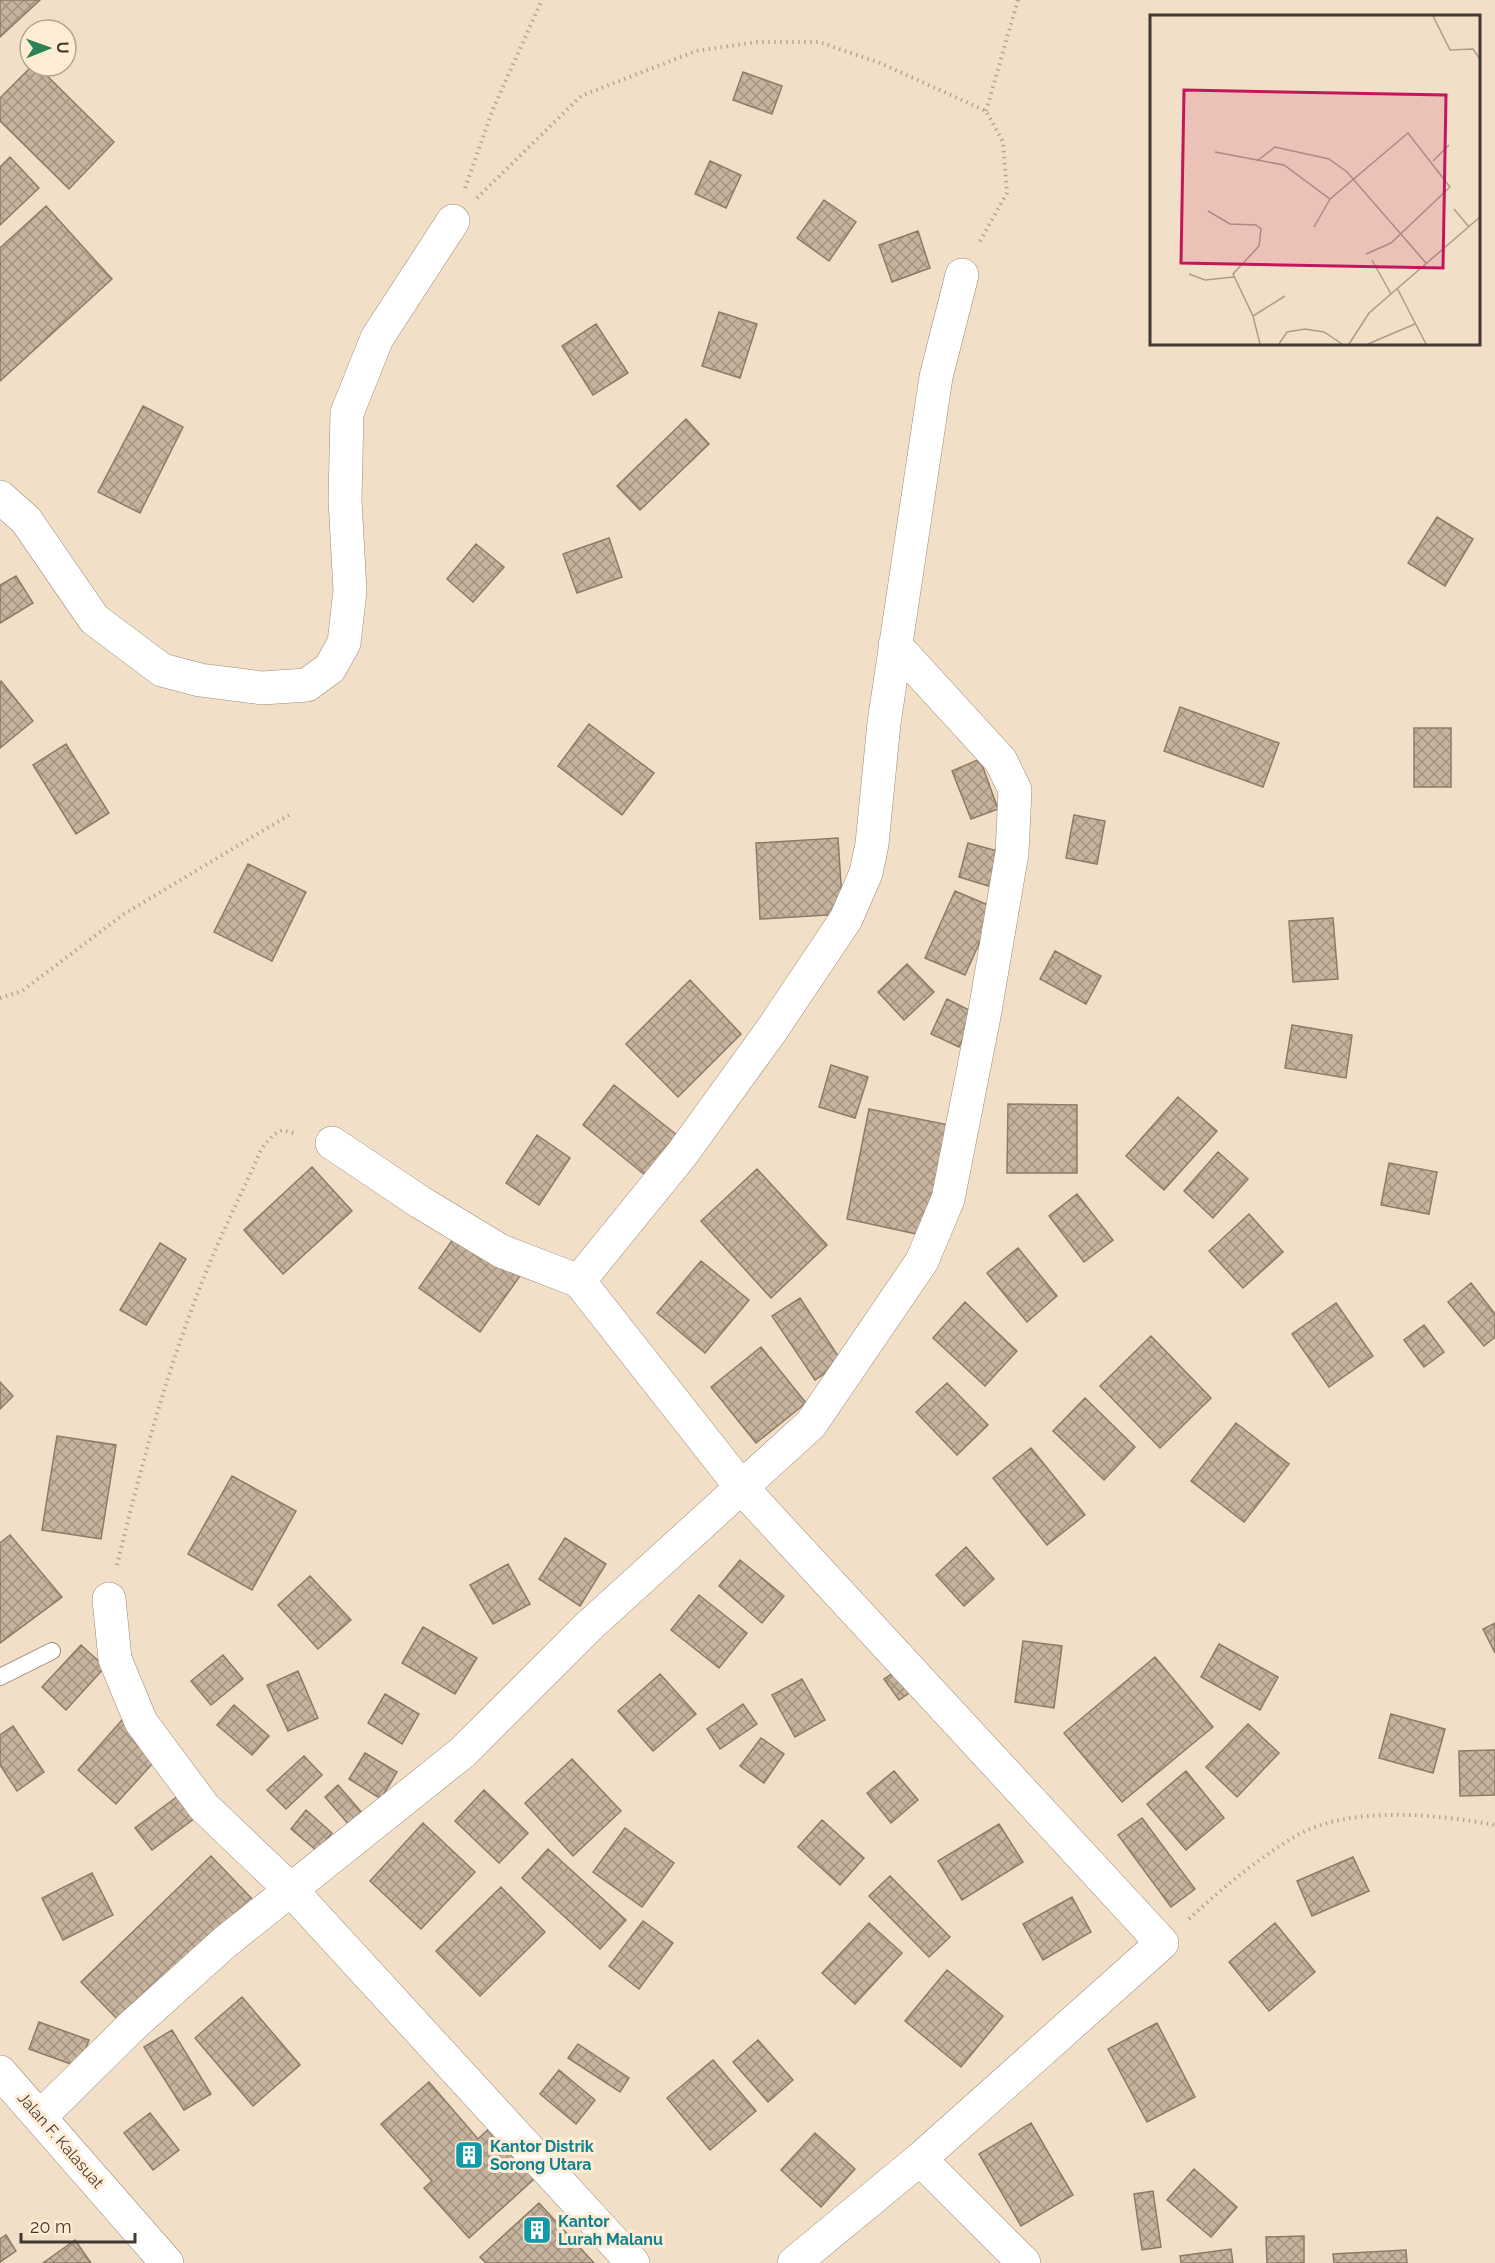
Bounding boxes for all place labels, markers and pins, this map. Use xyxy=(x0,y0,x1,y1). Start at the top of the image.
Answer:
place label: Kantor Distrik Sorong Utara xyxy=(490,2137,594,2174)
building icon: Kantor Distrik Sorong Utara xyxy=(453,2139,485,2171)
place label: Kantor Lurah Malanu xyxy=(558,2212,663,2249)
building icon: Kantor Lurah Malanu xyxy=(521,2214,553,2246)

